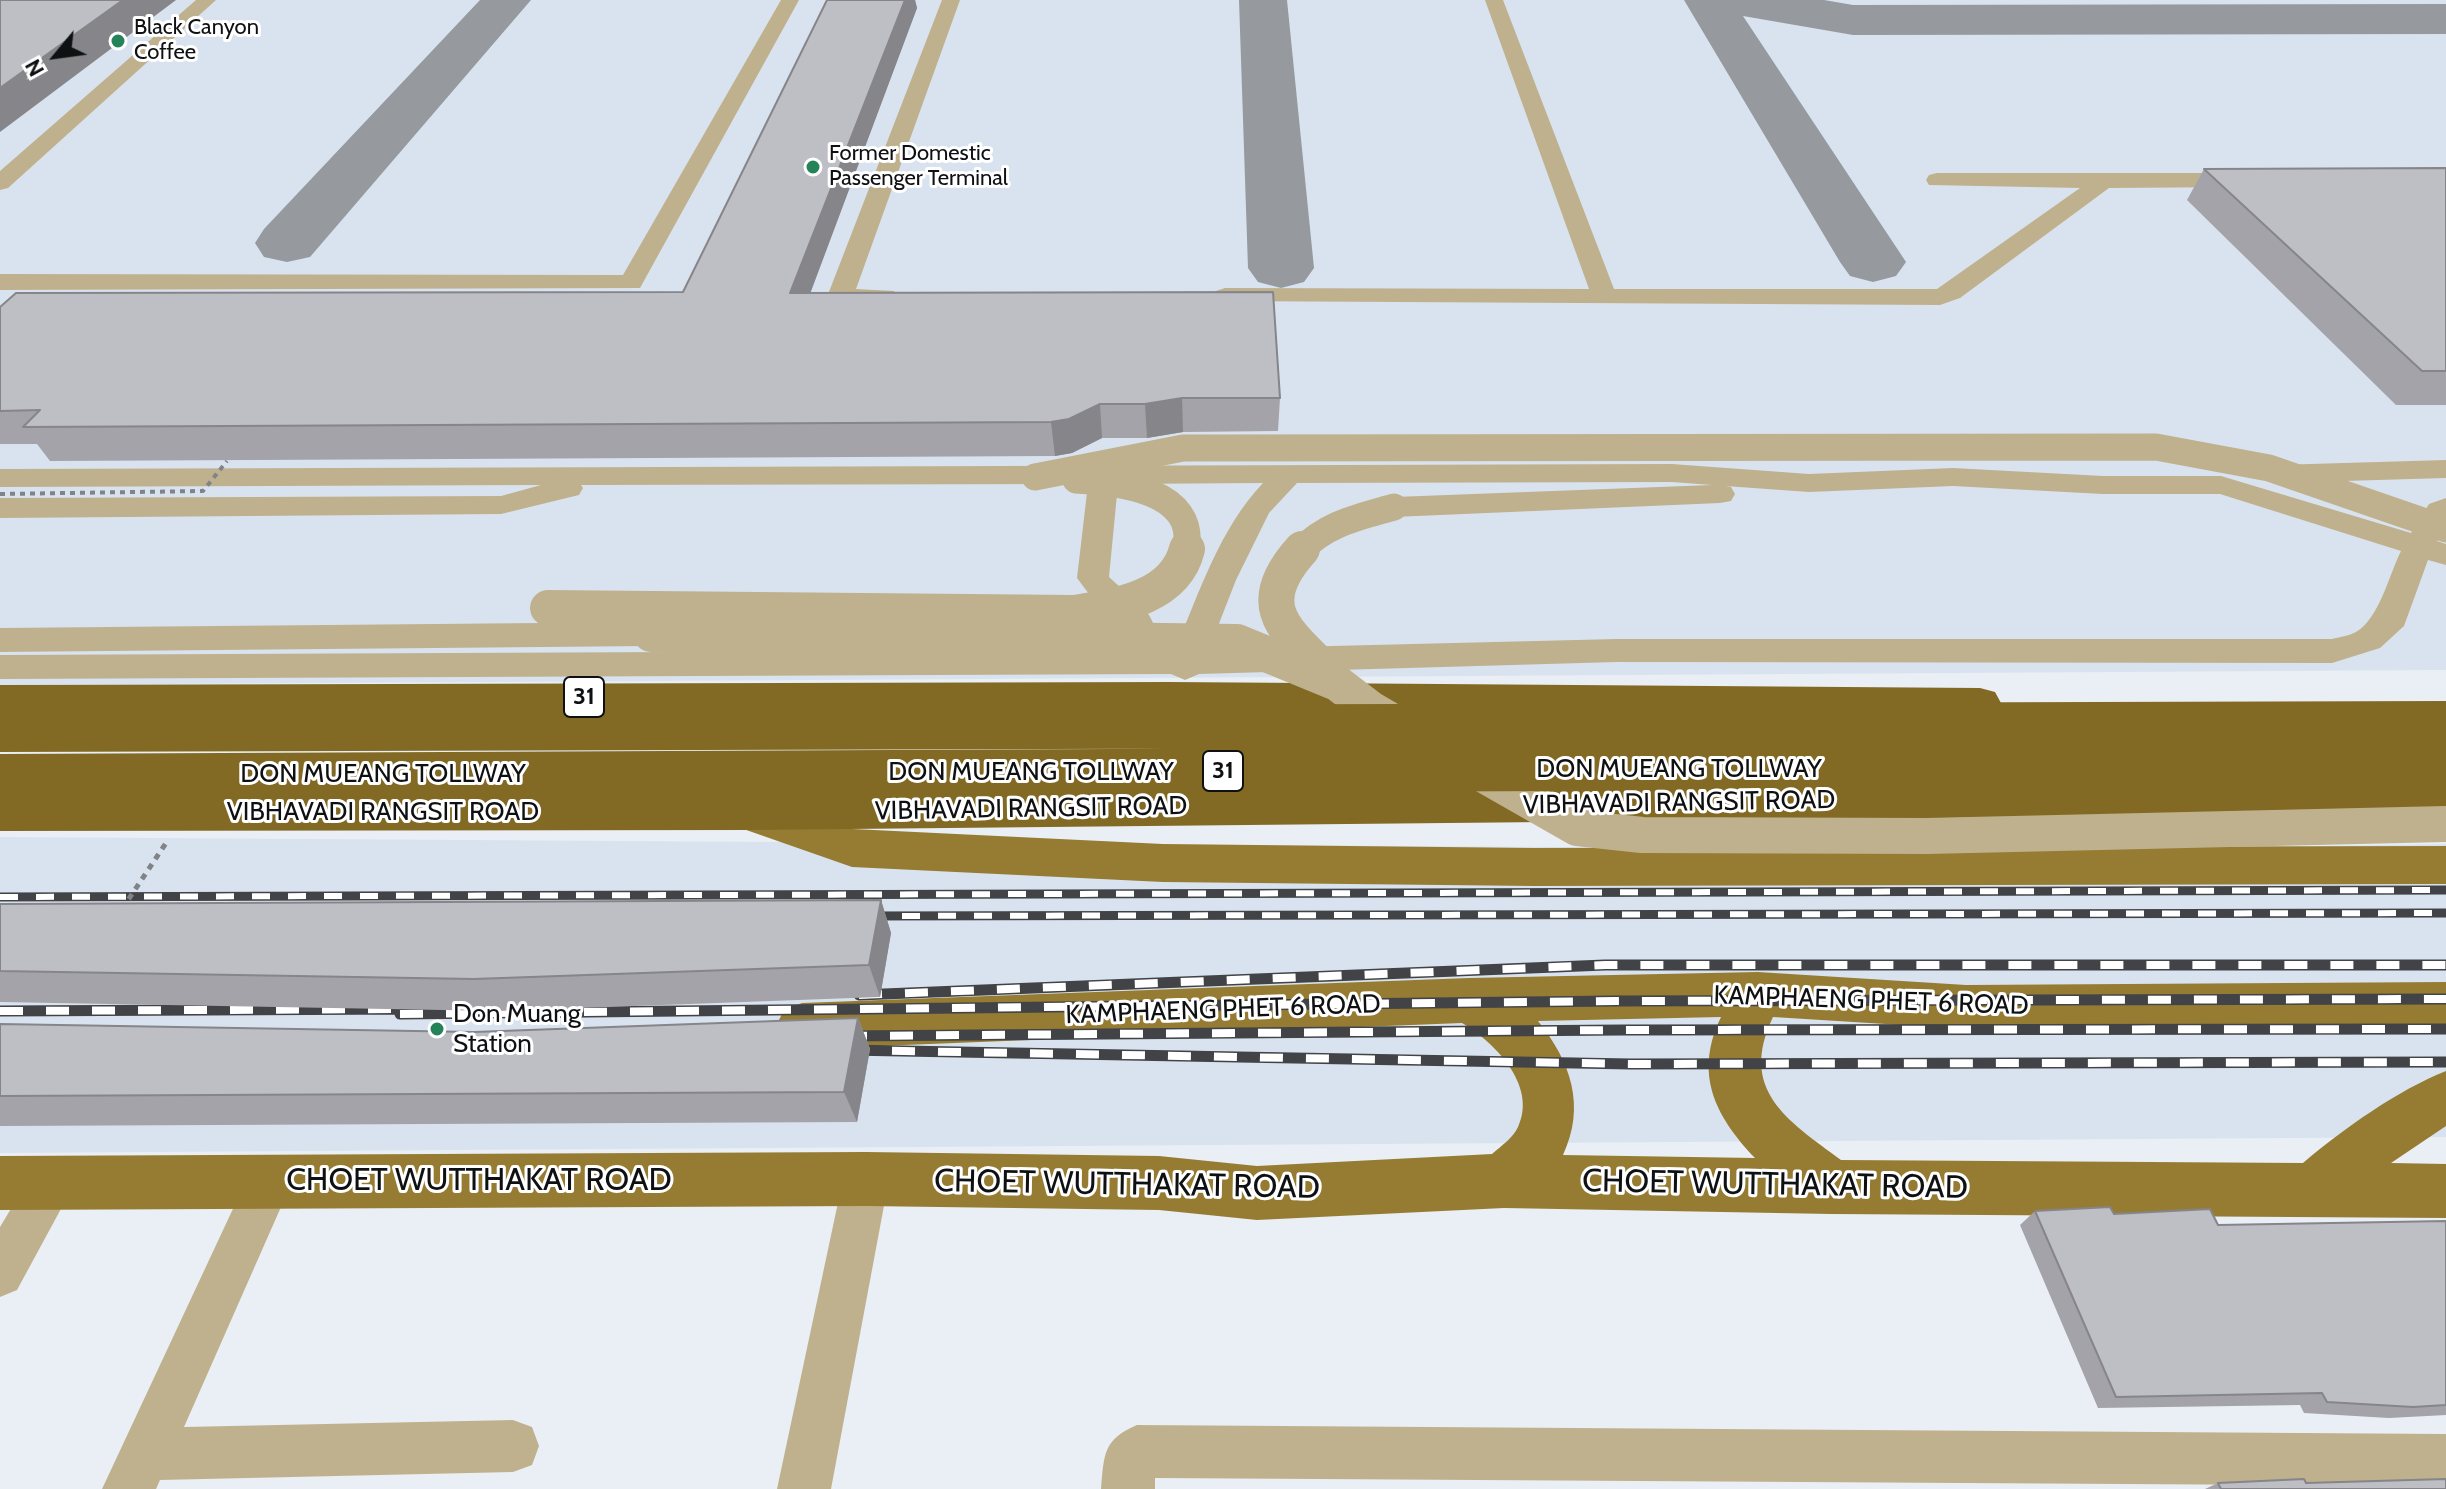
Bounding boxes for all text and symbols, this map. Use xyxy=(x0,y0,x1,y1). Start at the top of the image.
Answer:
place label: Black Canyon Coffee xyxy=(134,15,259,66)
north arrow xyxy=(16,16,96,96)
marker: Black Canyon Coffee xyxy=(109,32,127,50)
text: N xyxy=(19,55,50,81)
place label: Former Domestic Passenger Terminal xyxy=(829,141,1008,192)
marker: Former Domestic Passenger Terminal xyxy=(804,158,822,176)
road number: 31 xyxy=(564,677,604,717)
road number: 31 xyxy=(1203,751,1243,791)
street label: DON MUEANG TOLLWAY xyxy=(1536,753,1822,785)
street label: DON MUEANG TOLLWAY xyxy=(888,756,1174,788)
street label: DON MUEANG TOLLWAY xyxy=(240,758,526,790)
street label: VIBHAVADI RANGSIT ROAD xyxy=(1523,785,1835,821)
street label: VIBHAVADI RANGSIT ROAD xyxy=(875,791,1187,827)
street label: VIBHAVADI RANGSIT ROAD xyxy=(227,796,539,828)
street label: KAMPHAENG PHET 6 ROAD xyxy=(1713,980,2029,1022)
street label: KAMPHAENG PHET 6 ROAD xyxy=(1065,989,1381,1031)
place label: Don Muang Station xyxy=(453,998,581,1060)
marker: Don Muang Station xyxy=(428,1020,446,1038)
street label: CHOET WUTTHAKAT ROAD xyxy=(286,1162,672,1200)
street label: CHOET WUTTHAKAT ROAD xyxy=(934,1162,1320,1208)
street label: CHOET WUTTHAKAT ROAD xyxy=(1582,1162,1968,1208)

